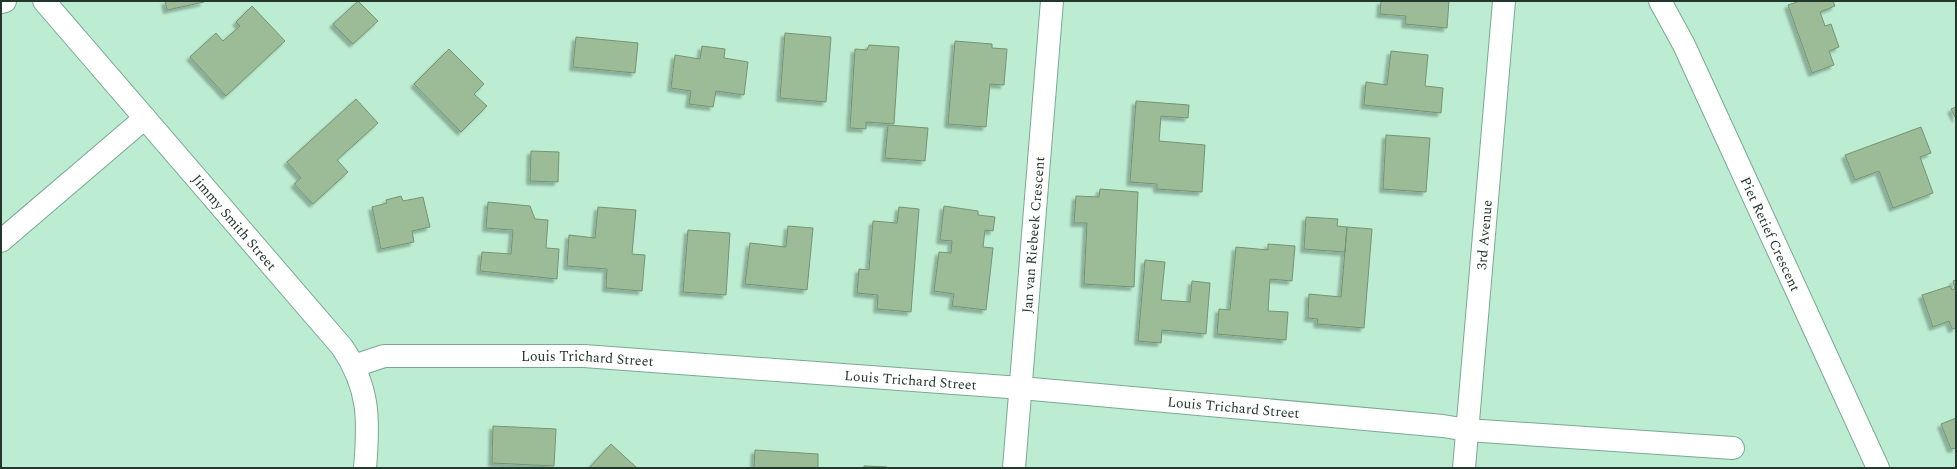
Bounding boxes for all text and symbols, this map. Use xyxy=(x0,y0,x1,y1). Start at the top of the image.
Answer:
street label: Jan van Riebeek Crescent xyxy=(1017,156,1050,314)
street label: Jimmy Smith Street xyxy=(187,170,282,275)
street label: Piet Retief Crescent xyxy=(1735,173,1806,295)
street label: 3rd Avenue xyxy=(1471,199,1498,271)
street label: Louis Trichard Street xyxy=(521,346,654,372)
street label: Louis Trichard Street xyxy=(844,365,977,396)
street label: Louis Trichard Street xyxy=(1166,391,1300,424)

